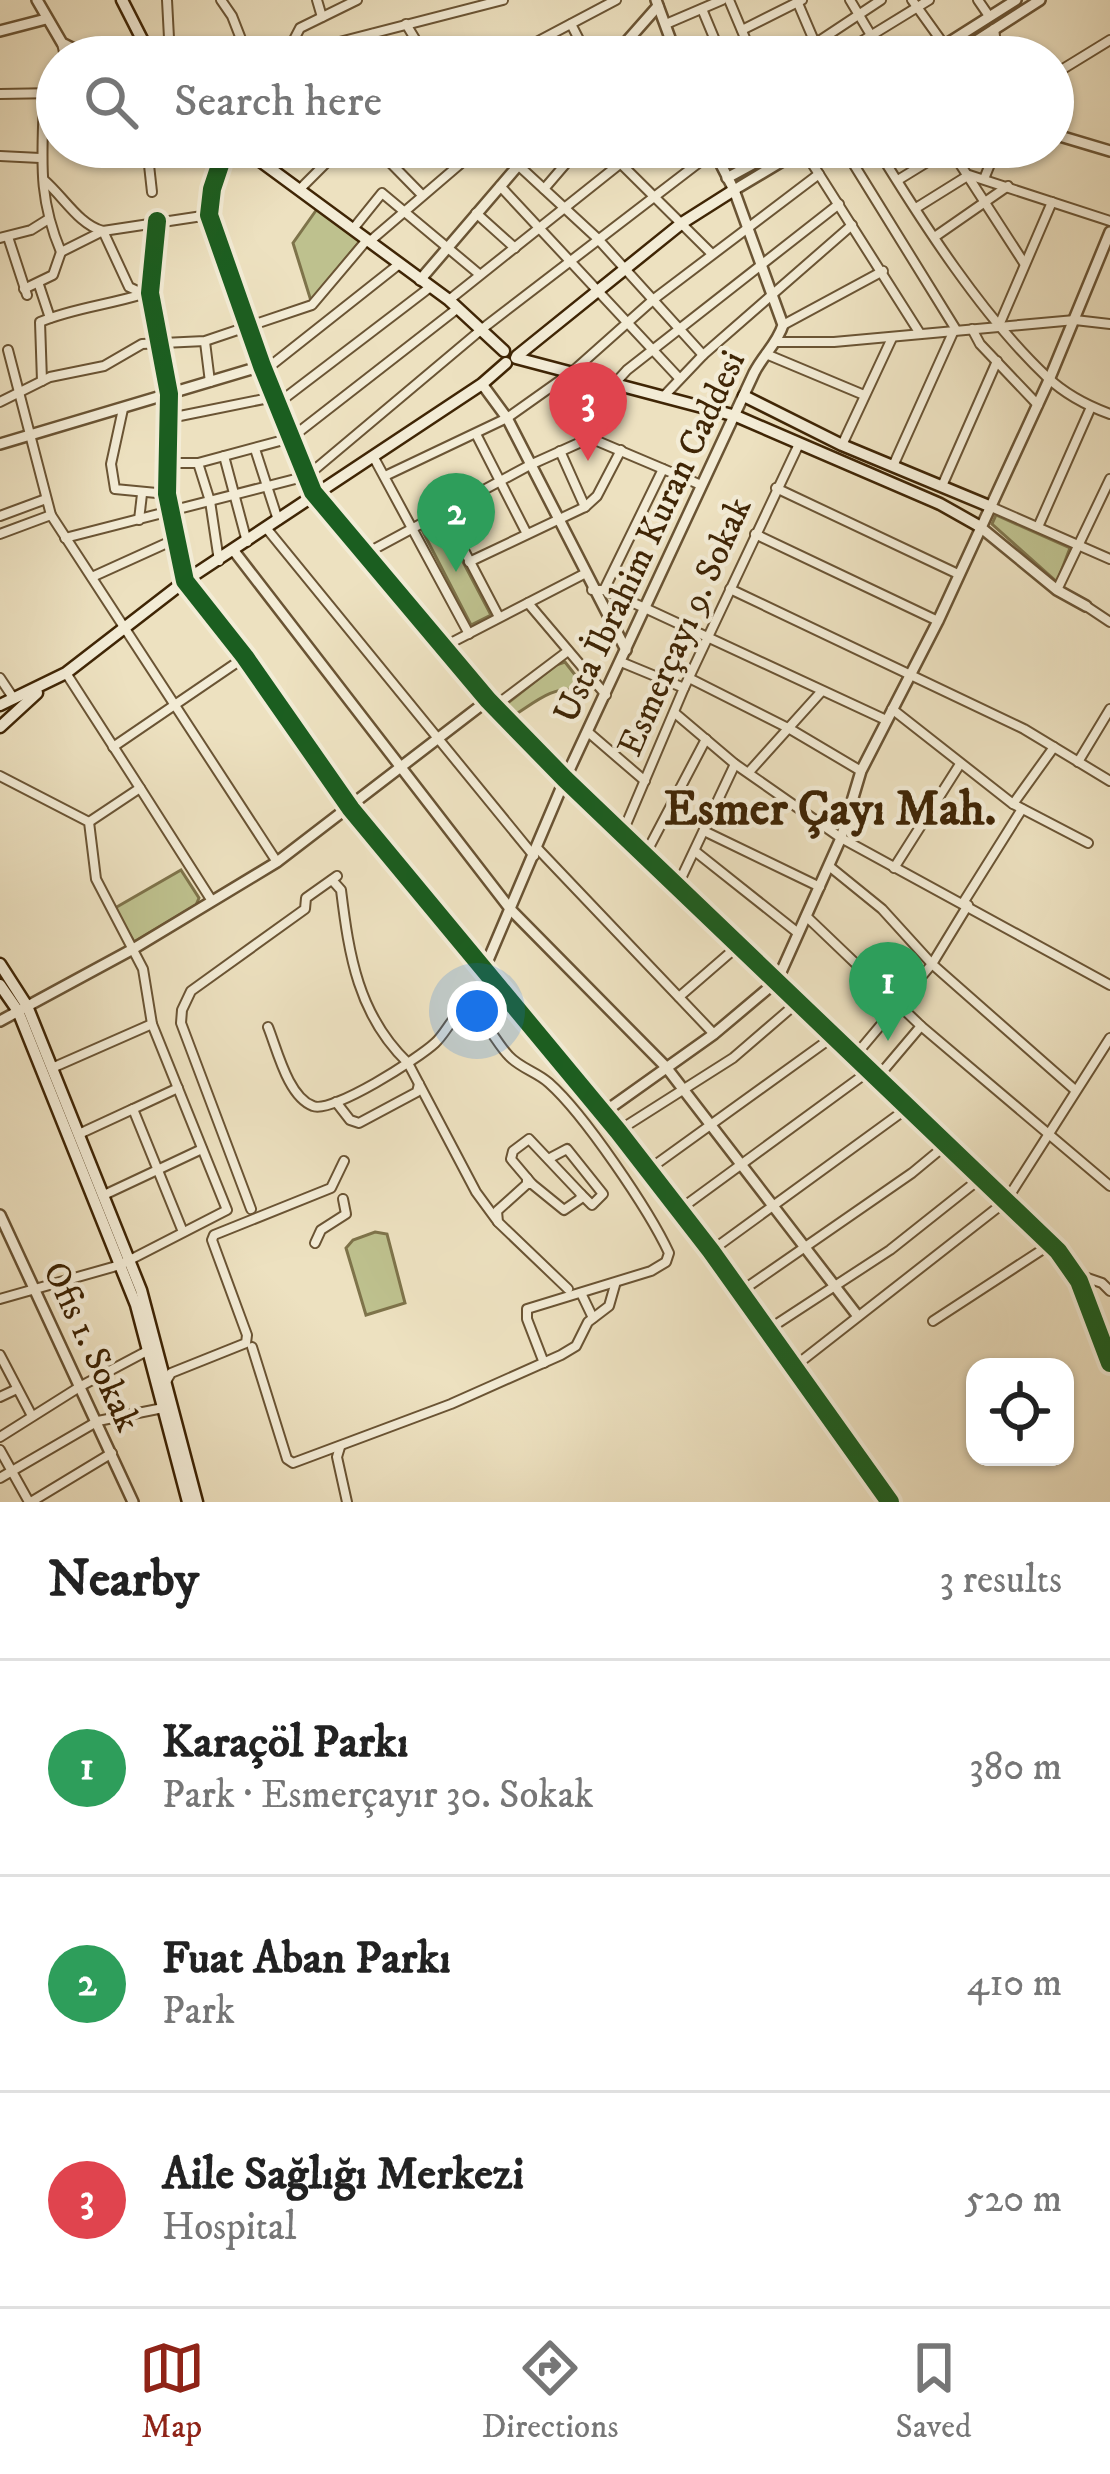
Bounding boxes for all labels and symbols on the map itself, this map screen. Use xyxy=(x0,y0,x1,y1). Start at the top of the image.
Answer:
street label: Usta İbrahim Kuran Caddesi xyxy=(544,344,756,730)
pin: 3 xyxy=(549,362,627,461)
pin: 2 xyxy=(417,473,495,572)
street label: Esmerçayı 9. Sokak xyxy=(608,490,762,763)
district label: Esmer Çayı Mah. xyxy=(664,780,996,840)
pin: 1 xyxy=(849,942,927,1041)
your location xyxy=(447,981,507,1041)
street label: Ofis 1. Sokak xyxy=(32,1255,150,1439)

